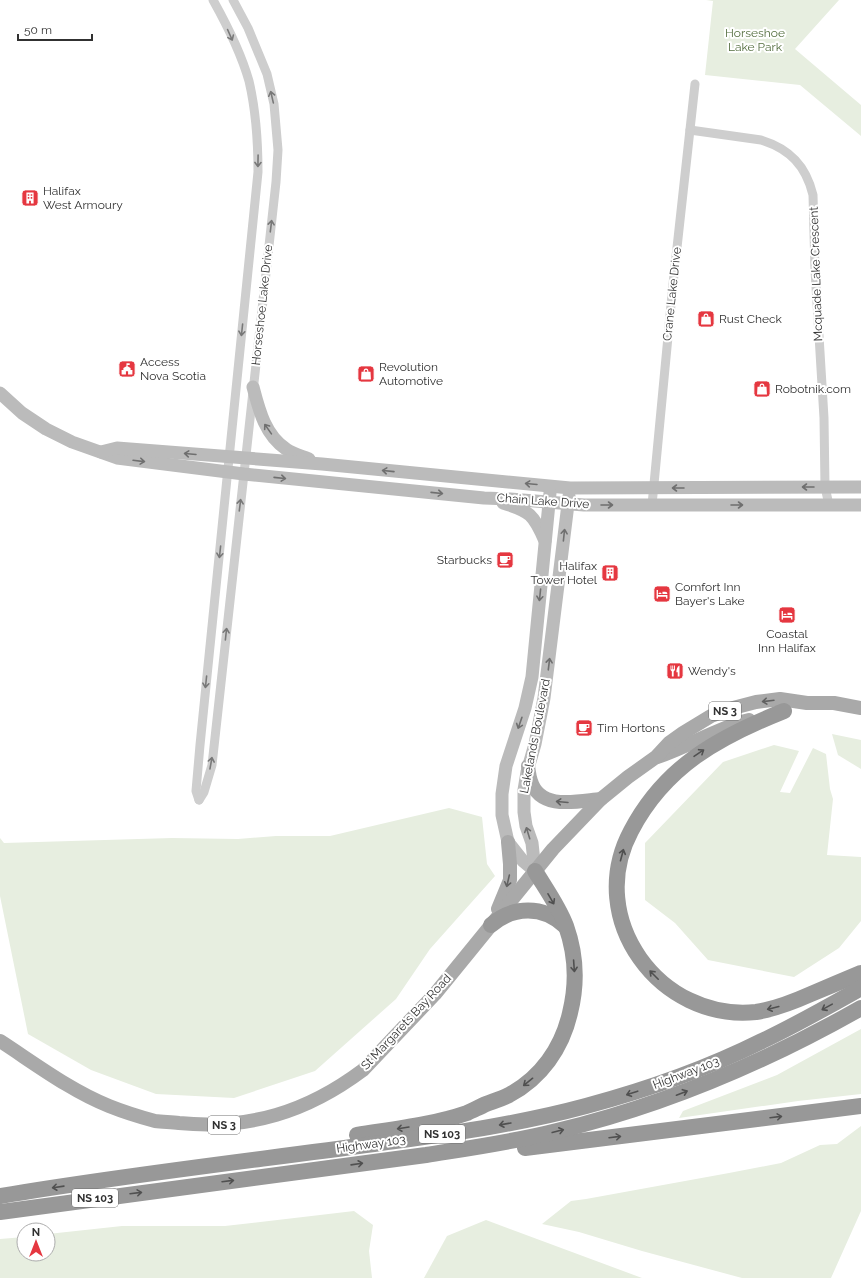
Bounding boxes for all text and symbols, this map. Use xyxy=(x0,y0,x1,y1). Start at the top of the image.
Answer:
scale bar xyxy=(18,16,92,42)
text: 50 m xyxy=(24,23,52,37)
park label: Horseshoe Lake Park xyxy=(725,26,785,54)
one-way arrow xyxy=(227,28,235,40)
one-way arrow xyxy=(268,91,276,104)
one-way arrow xyxy=(254,154,262,167)
place label: Halifax West Armoury xyxy=(43,184,123,212)
building icon: Halifax West Armoury xyxy=(20,188,40,208)
street label: Mcquade Lake Crescent xyxy=(807,206,825,342)
one-way arrow xyxy=(267,220,275,233)
street label: Horseshoe Lake Drive xyxy=(249,244,275,366)
street label: Crane Lake Drive xyxy=(660,246,684,342)
shop icon: Rust Check xyxy=(696,309,716,329)
place label: Rust Check xyxy=(719,312,783,326)
one-way arrow xyxy=(238,323,246,336)
place label: Access Nova Scotia xyxy=(140,355,206,383)
public building icon: Access Nova Scotia xyxy=(117,359,137,379)
place label: Revolution Automotive xyxy=(379,360,443,388)
shop icon: Revolution Automotive xyxy=(356,364,376,384)
shop icon: Robotnik.com xyxy=(752,379,772,399)
place label: Robotnik.com xyxy=(775,382,851,396)
one-way arrow xyxy=(264,423,272,434)
one-way arrow xyxy=(184,450,197,457)
one-way arrow xyxy=(132,457,145,464)
one-way arrow xyxy=(382,467,395,474)
one-way arrow xyxy=(273,474,286,482)
one-way arrow xyxy=(525,481,538,488)
one-way arrow xyxy=(802,483,815,491)
one-way arrow xyxy=(672,484,685,492)
one-way arrow xyxy=(430,490,443,497)
street label: Chain Lake Drive xyxy=(496,491,590,511)
one-way arrow xyxy=(236,499,244,512)
one-way arrow xyxy=(600,501,613,509)
one-way arrow xyxy=(730,501,743,509)
one-way arrow xyxy=(560,529,567,542)
one-way arrow xyxy=(216,545,223,558)
cafe icon: Starbucks xyxy=(495,550,515,570)
place label: Starbucks xyxy=(437,553,492,567)
place label: Halifax Tower Hotel xyxy=(531,559,598,587)
building icon: Halifax Tower Hotel xyxy=(600,563,620,583)
place label: Comfort Inn Bayer's Lake xyxy=(675,580,745,608)
hotel icon: Comfort Inn Bayer's Lake xyxy=(652,584,672,604)
one-way arrow xyxy=(537,588,544,601)
hotel icon: Coastal Inn Halifax xyxy=(777,605,797,625)
place label: Coastal Inn Halifax xyxy=(758,627,816,655)
one-way arrow xyxy=(222,628,230,641)
one-way arrow xyxy=(545,658,553,671)
restaurant icon: Wendy's xyxy=(665,661,685,681)
place label: Wendy's xyxy=(688,664,736,678)
one-way arrow xyxy=(202,675,210,688)
street label: Lakelands Boulevard xyxy=(517,678,553,794)
one-way arrow xyxy=(762,697,775,704)
road number: NS 3 xyxy=(709,702,741,720)
one-way arrow xyxy=(516,717,523,730)
cafe icon: Tim Hortons xyxy=(574,718,594,738)
place label: Tim Hortons xyxy=(597,721,665,735)
one-way arrow xyxy=(693,749,705,757)
one-way arrow xyxy=(208,757,216,770)
one-way arrow xyxy=(556,798,569,805)
one-way arrow xyxy=(524,826,531,839)
one-way arrow xyxy=(619,849,626,862)
one-way arrow xyxy=(504,874,512,887)
one-way arrow xyxy=(548,893,556,905)
one-way arrow xyxy=(570,959,577,972)
one-way arrow xyxy=(649,970,658,980)
street label: St Margarets Bay Road xyxy=(358,971,454,1073)
one-way arrow xyxy=(821,1004,833,1012)
one-way arrow xyxy=(767,1005,780,1013)
street label: Highway 103 xyxy=(651,1054,721,1092)
one-way arrow xyxy=(523,1077,533,1086)
one-way arrow xyxy=(676,1089,688,1097)
one-way arrow xyxy=(625,1090,638,1097)
one-way arrow xyxy=(769,1113,782,1121)
road number: NS 3 xyxy=(208,1116,240,1134)
one-way arrow xyxy=(499,1120,512,1128)
one-way arrow xyxy=(396,1124,409,1132)
road number: NS 103 xyxy=(419,1125,465,1143)
one-way arrow xyxy=(551,1127,564,1134)
street label: Highway 103 xyxy=(335,1132,407,1156)
one-way arrow xyxy=(608,1133,621,1141)
one-way arrow xyxy=(350,1160,363,1168)
one-way arrow xyxy=(221,1177,234,1185)
one-way arrow xyxy=(52,1183,65,1191)
road number: NS 103 xyxy=(72,1189,118,1207)
one-way arrow xyxy=(129,1189,142,1197)
north arrow xyxy=(16,1222,56,1262)
text: N xyxy=(32,1226,40,1239)

